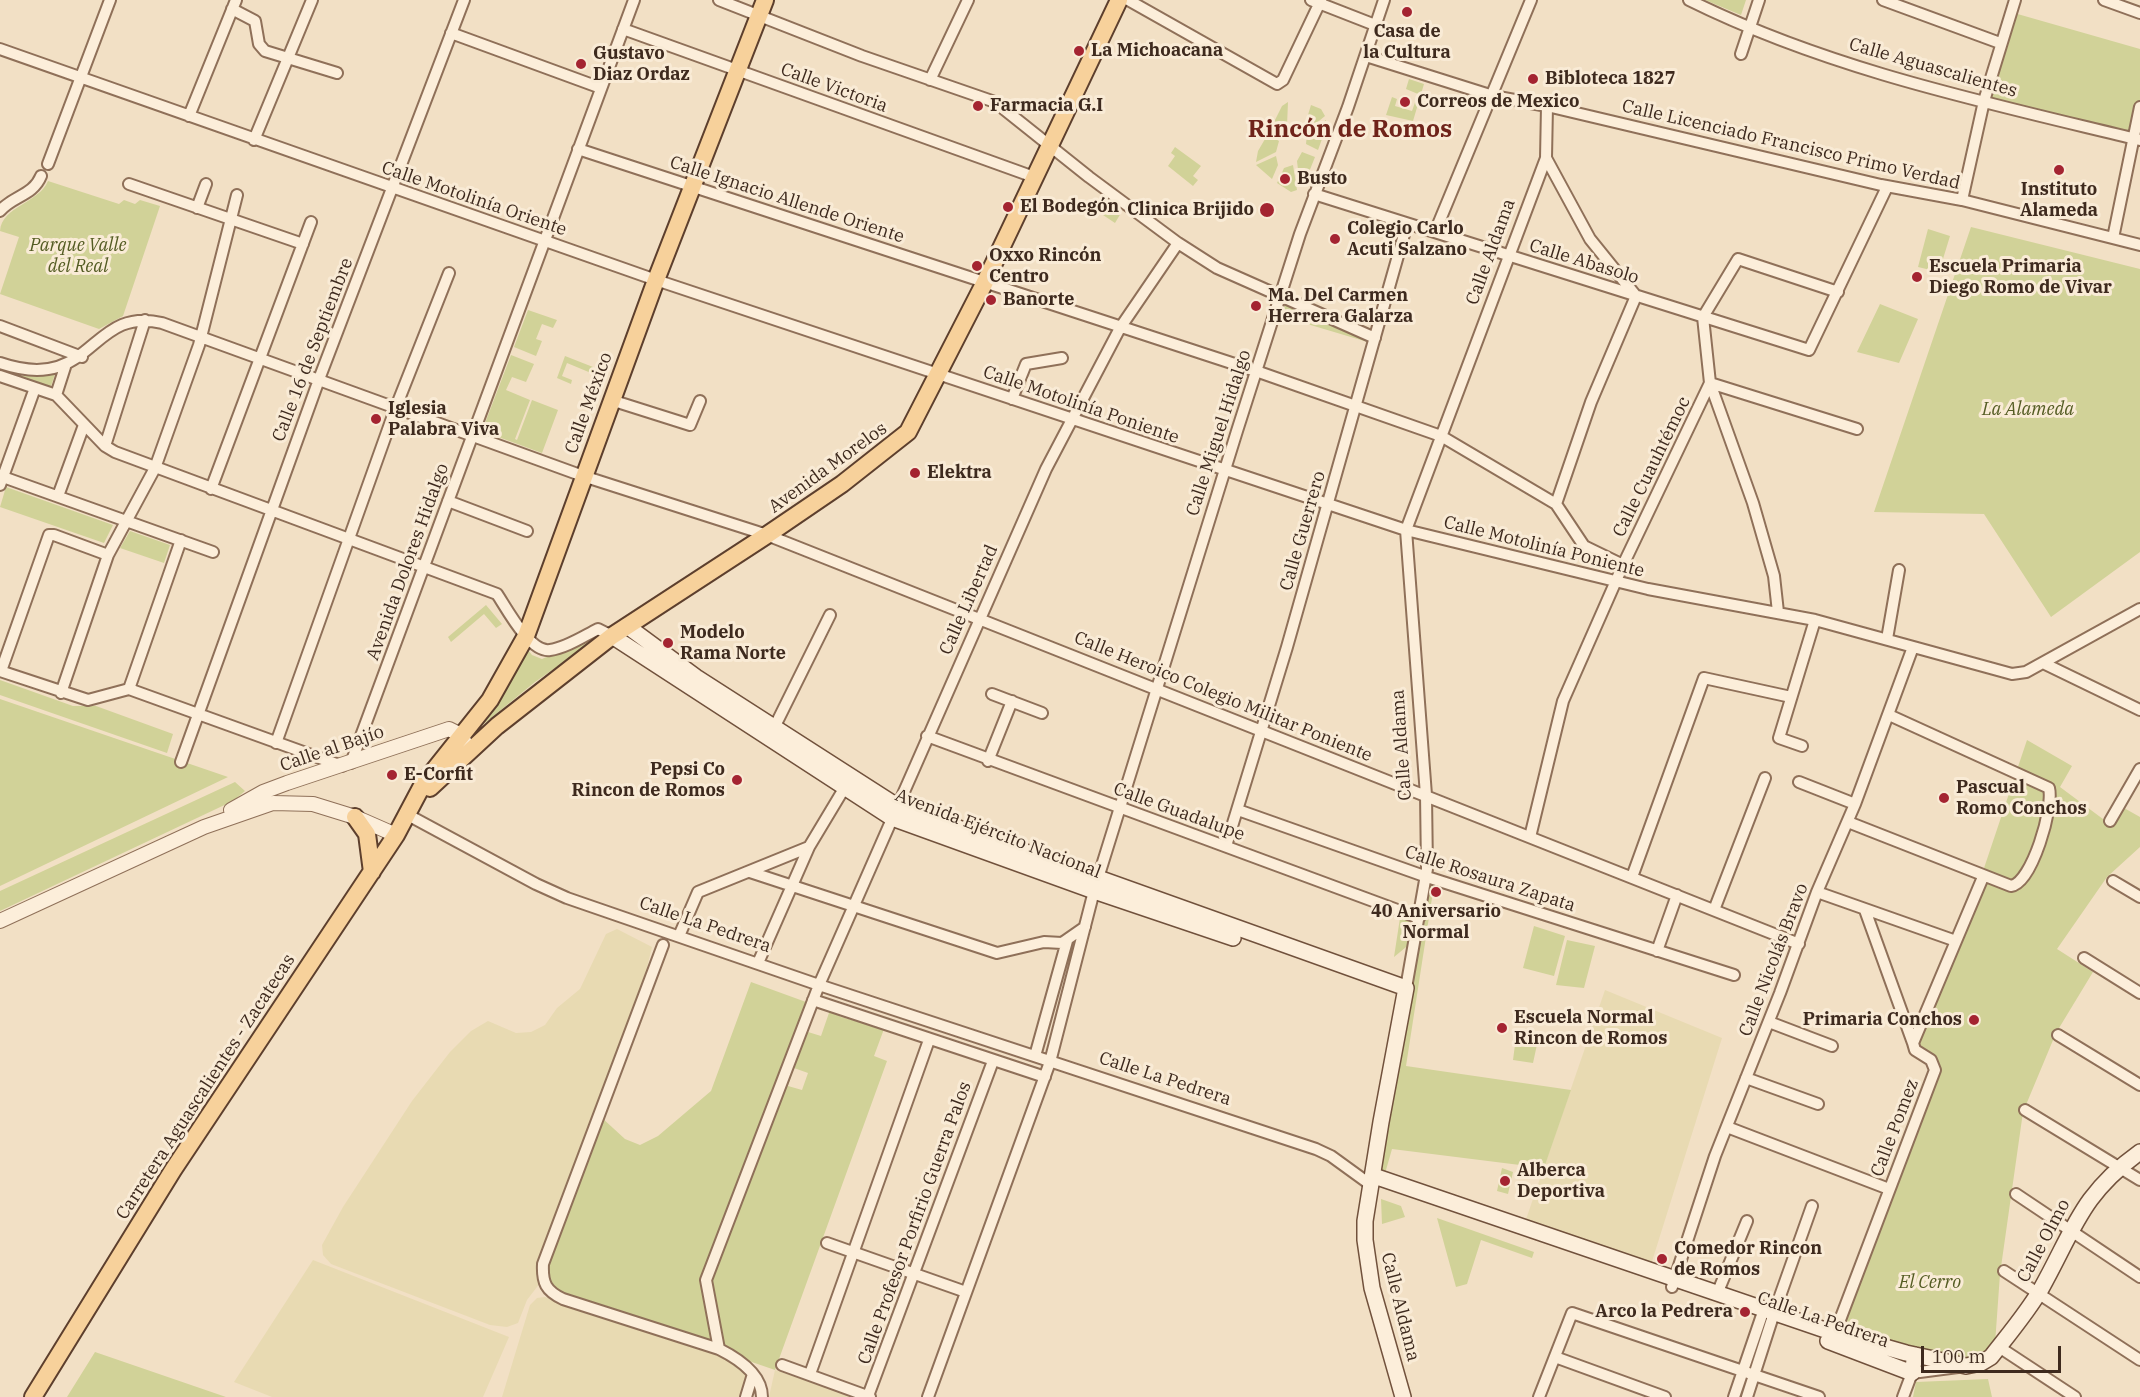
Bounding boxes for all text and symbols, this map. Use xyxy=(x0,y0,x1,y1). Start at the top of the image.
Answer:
marker: Casa de la Cultura xyxy=(1400,5,1414,19)
place label: Casa de la Cultura xyxy=(1363,21,1451,63)
street label: Calle Aguascalientes xyxy=(1846,34,2020,102)
place label: La Michoacana xyxy=(1091,40,1223,62)
place label: Gustavo Diaz Ordaz xyxy=(593,43,690,86)
marker: La Michoacana xyxy=(1072,44,1086,58)
marker: Gustavo Diaz Ordaz xyxy=(574,57,588,71)
street label: Calle Victoria xyxy=(777,59,891,117)
place label: Bibloteca 1827 xyxy=(1545,68,1675,90)
marker: Bibloteca 1827 xyxy=(1526,72,1540,86)
place label: Correos de Mexico xyxy=(1417,91,1579,113)
place label: Farmacia G.I xyxy=(990,95,1103,117)
marker: Correos de Mexico xyxy=(1398,95,1412,109)
street label: Calle Licenciado Francisco Primo Verdad xyxy=(1620,96,1962,194)
marker: Farmacia G.I xyxy=(971,99,985,113)
district label: Rincón de Romos xyxy=(1248,116,1452,144)
street label: Calle Ignacio Allende Oriente xyxy=(667,152,907,248)
street label: Calle Motolinía Oriente xyxy=(379,157,569,241)
marker: Instituto Alameda xyxy=(2052,163,2066,177)
place label: Busto xyxy=(1297,168,1347,190)
marker: Busto xyxy=(1278,172,1292,186)
place label: Instituto Alameda xyxy=(2020,179,2098,222)
place label: El Bodegón xyxy=(1020,196,1119,218)
street label: Calle Aldama xyxy=(1462,196,1520,308)
place label: Clinica Brijido xyxy=(1127,199,1254,221)
marker: El Bodegón xyxy=(1001,200,1015,214)
marker: Clinica Brijido xyxy=(1258,201,1276,219)
place label: Colegio Carlo Acuti Salzano xyxy=(1347,218,1467,260)
marker: Colegio Carlo Acuti Salzano xyxy=(1328,232,1342,246)
park label: Parque Valle del Real xyxy=(30,235,126,278)
street label: Calle Abasolo xyxy=(1527,235,1641,289)
place label: Oxxo Rincón Centro xyxy=(989,245,1101,288)
street label: Calle 16 de Septiembre xyxy=(268,255,358,445)
place label: Escuela Primaria Diego Romo de Vivar xyxy=(1929,256,2112,298)
marker: Oxxo Rincón Centro xyxy=(970,259,984,273)
marker: Escuela Primaria Diego Romo de Vivar xyxy=(1910,270,1924,284)
place label: Ma. Del Carmen Herrera Galarza xyxy=(1268,285,1413,328)
place label: Banorte xyxy=(1003,289,1074,311)
marker: Banorte xyxy=(984,293,998,307)
marker: Ma. Del Carmen Herrera Galarza xyxy=(1249,299,1263,313)
street label: Calle Miguel Hidalgo xyxy=(1182,347,1256,519)
street label: Calle México xyxy=(561,349,617,457)
street label: Calle Motolinía Poniente xyxy=(980,361,1182,449)
street label: Calle Cuauhtémoc xyxy=(1609,393,1695,541)
place label: Iglesia Palabra Viva xyxy=(388,398,499,440)
park label: La Alameda xyxy=(1982,399,2074,421)
marker: Iglesia Palabra Viva xyxy=(369,412,383,426)
street label: Avenida Morelos xyxy=(765,418,891,518)
street label: Avenida Dolores Hidalgo xyxy=(362,461,454,663)
place label: Elektra xyxy=(927,462,992,484)
marker: Elektra xyxy=(908,466,922,480)
street label: Calle Guerrero xyxy=(1276,469,1330,593)
street label: Calle Motolinía Poniente xyxy=(1441,512,1647,582)
street label: Calle Libertad xyxy=(935,542,1003,658)
place label: Modelo Rama Norte xyxy=(680,622,786,664)
street label: Calle Heroico Colegio Militar Poniente xyxy=(1071,627,1375,767)
marker: Modelo Rama Norte xyxy=(661,636,675,650)
street label: Calle Aldama xyxy=(1387,689,1417,801)
street label: Calle al Bajío xyxy=(277,721,387,777)
place label: Pepsi Co Rincon de Romos xyxy=(572,759,725,802)
place label: E-Corfit xyxy=(404,764,473,786)
marker: E-Corfit xyxy=(385,768,399,782)
marker: Pepsi Co Rincon de Romos xyxy=(730,773,744,787)
place label: Pascual Romo Conchos xyxy=(1956,777,2087,820)
street label: Calle Guadalupe xyxy=(1110,778,1248,846)
street label: Avenida Ejército Nacional xyxy=(892,785,1104,883)
marker: Pascual Romo Conchos xyxy=(1937,791,1951,805)
street label: Calle Rosaura Zapata xyxy=(1402,841,1578,917)
street label: Calle Nicolás Bravo xyxy=(1735,880,1813,1040)
marker: 40 Aniversario Normal xyxy=(1429,885,1443,899)
street label: Calle La Pedrera xyxy=(636,892,774,958)
place label: 40 Aniversario Normal xyxy=(1371,901,1501,944)
street label: Carretera Aguascalientes - Zacatecas xyxy=(112,950,300,1224)
place label: Escuela Normal Rincon de Romos xyxy=(1514,1007,1667,1050)
place label: Primaria Conchos xyxy=(1803,1009,1962,1031)
marker: Primaria Conchos xyxy=(1967,1013,1981,1027)
marker: Escuela Normal Rincon de Romos xyxy=(1495,1021,1509,1035)
street label: Calle La Pedrera xyxy=(1096,1047,1234,1111)
street label: Calle Pomez xyxy=(1866,1076,1924,1180)
street label: Calle Profesor Porfirio Guerra Palos xyxy=(854,1079,976,1367)
place label: Alberca Deportiva xyxy=(1517,1160,1605,1202)
marker: Alberca Deportiva xyxy=(1498,1174,1512,1188)
street label: Calle Olmo xyxy=(2013,1196,2075,1286)
place label: Comedor Rincon de Romos xyxy=(1674,1238,1822,1280)
street label: Calle Aldama xyxy=(1376,1250,1424,1364)
marker: Comedor Rincon de Romos xyxy=(1655,1252,1669,1266)
park label: El Cerro xyxy=(1899,1272,1961,1294)
street label: Calle La Pedrera xyxy=(1754,1287,1892,1353)
place label: Arco la Pedrera xyxy=(1595,1301,1733,1323)
marker: Arco la Pedrera xyxy=(1738,1305,1752,1319)
scale bar xyxy=(1924,1334,2064,1372)
text: 100 m xyxy=(1932,1345,1986,1368)

